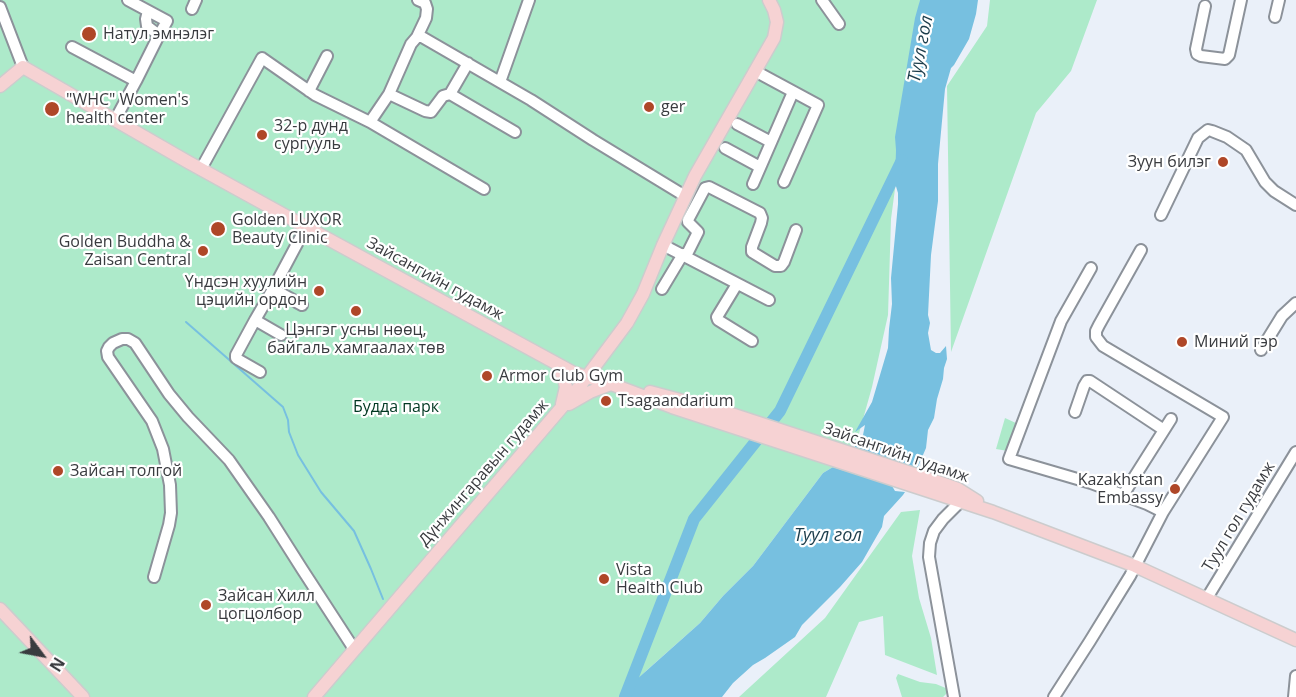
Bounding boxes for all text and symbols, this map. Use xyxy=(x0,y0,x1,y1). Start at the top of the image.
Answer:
water label: Туул гол xyxy=(904,14,938,84)
place label: Натул эмнэлэг xyxy=(103,24,214,44)
marker: Натул эмнэлэг xyxy=(80,25,98,43)
place label: "WHC" Women's health center xyxy=(66,90,189,128)
place label: ger xyxy=(661,97,685,117)
marker: "WHC" Women's health center xyxy=(43,100,61,118)
marker: ger xyxy=(642,100,656,114)
place label: 32-р дунд сургууль xyxy=(274,116,348,154)
marker: 32-р дунд сургууль xyxy=(255,128,269,142)
place label: Зуун билэг xyxy=(1128,152,1211,172)
marker: Зуун билэг xyxy=(1216,155,1230,169)
place label: Golden LUXOR Beauty Clinic xyxy=(232,210,342,248)
marker: Golden LUXOR Beauty Clinic xyxy=(209,220,227,238)
place label: Golden Buddha & Zaisan Central xyxy=(59,232,191,270)
street label: Зайсангийн гудамж xyxy=(363,233,507,325)
marker: Golden Buddha & Zaisan Central xyxy=(196,244,210,258)
place label: Үндсэн хуулийн цэцийн ордон xyxy=(185,272,307,310)
marker: Үндсэн хуулийн цэцийн ордон xyxy=(312,284,326,298)
marker: Цэнгэг усны нөөц, байгаль хамгаалах төв xyxy=(349,304,363,318)
place label: Цэнгэг усны нөөц, байгаль хамгаалах төв xyxy=(267,320,445,358)
place label: Миний гэр xyxy=(1194,332,1278,352)
marker: Миний гэр xyxy=(1175,335,1189,349)
place label: Armor Club Gym xyxy=(499,366,623,386)
marker: Armor Club Gym xyxy=(480,369,494,383)
place label: Tsagaandarium xyxy=(618,391,733,411)
marker: Tsagaandarium xyxy=(599,394,613,408)
street label: Дүнжингаравын гудамж xyxy=(415,396,553,550)
park label: Будда парк xyxy=(353,397,439,417)
street label: Зайсангийн гудамж xyxy=(821,419,971,487)
street label: Туул гол гудамж xyxy=(1199,459,1279,575)
place label: Зайсан толгой xyxy=(70,461,182,481)
marker: Зайсан толгой xyxy=(51,464,65,478)
place label: Kazakhstan Embassy xyxy=(1078,470,1163,508)
marker: Kazakhstan Embassy xyxy=(1168,482,1182,496)
water label: Туул гол xyxy=(794,525,862,547)
place label: Vista Health Club xyxy=(616,560,703,598)
marker: Vista Health Club xyxy=(597,572,611,586)
place label: Зайсан Хилл цогцолбор xyxy=(218,586,315,624)
marker: Зайсан Хилл цогцолбор xyxy=(199,598,213,612)
north arrow xyxy=(12,625,72,685)
text: N xyxy=(44,653,70,676)

